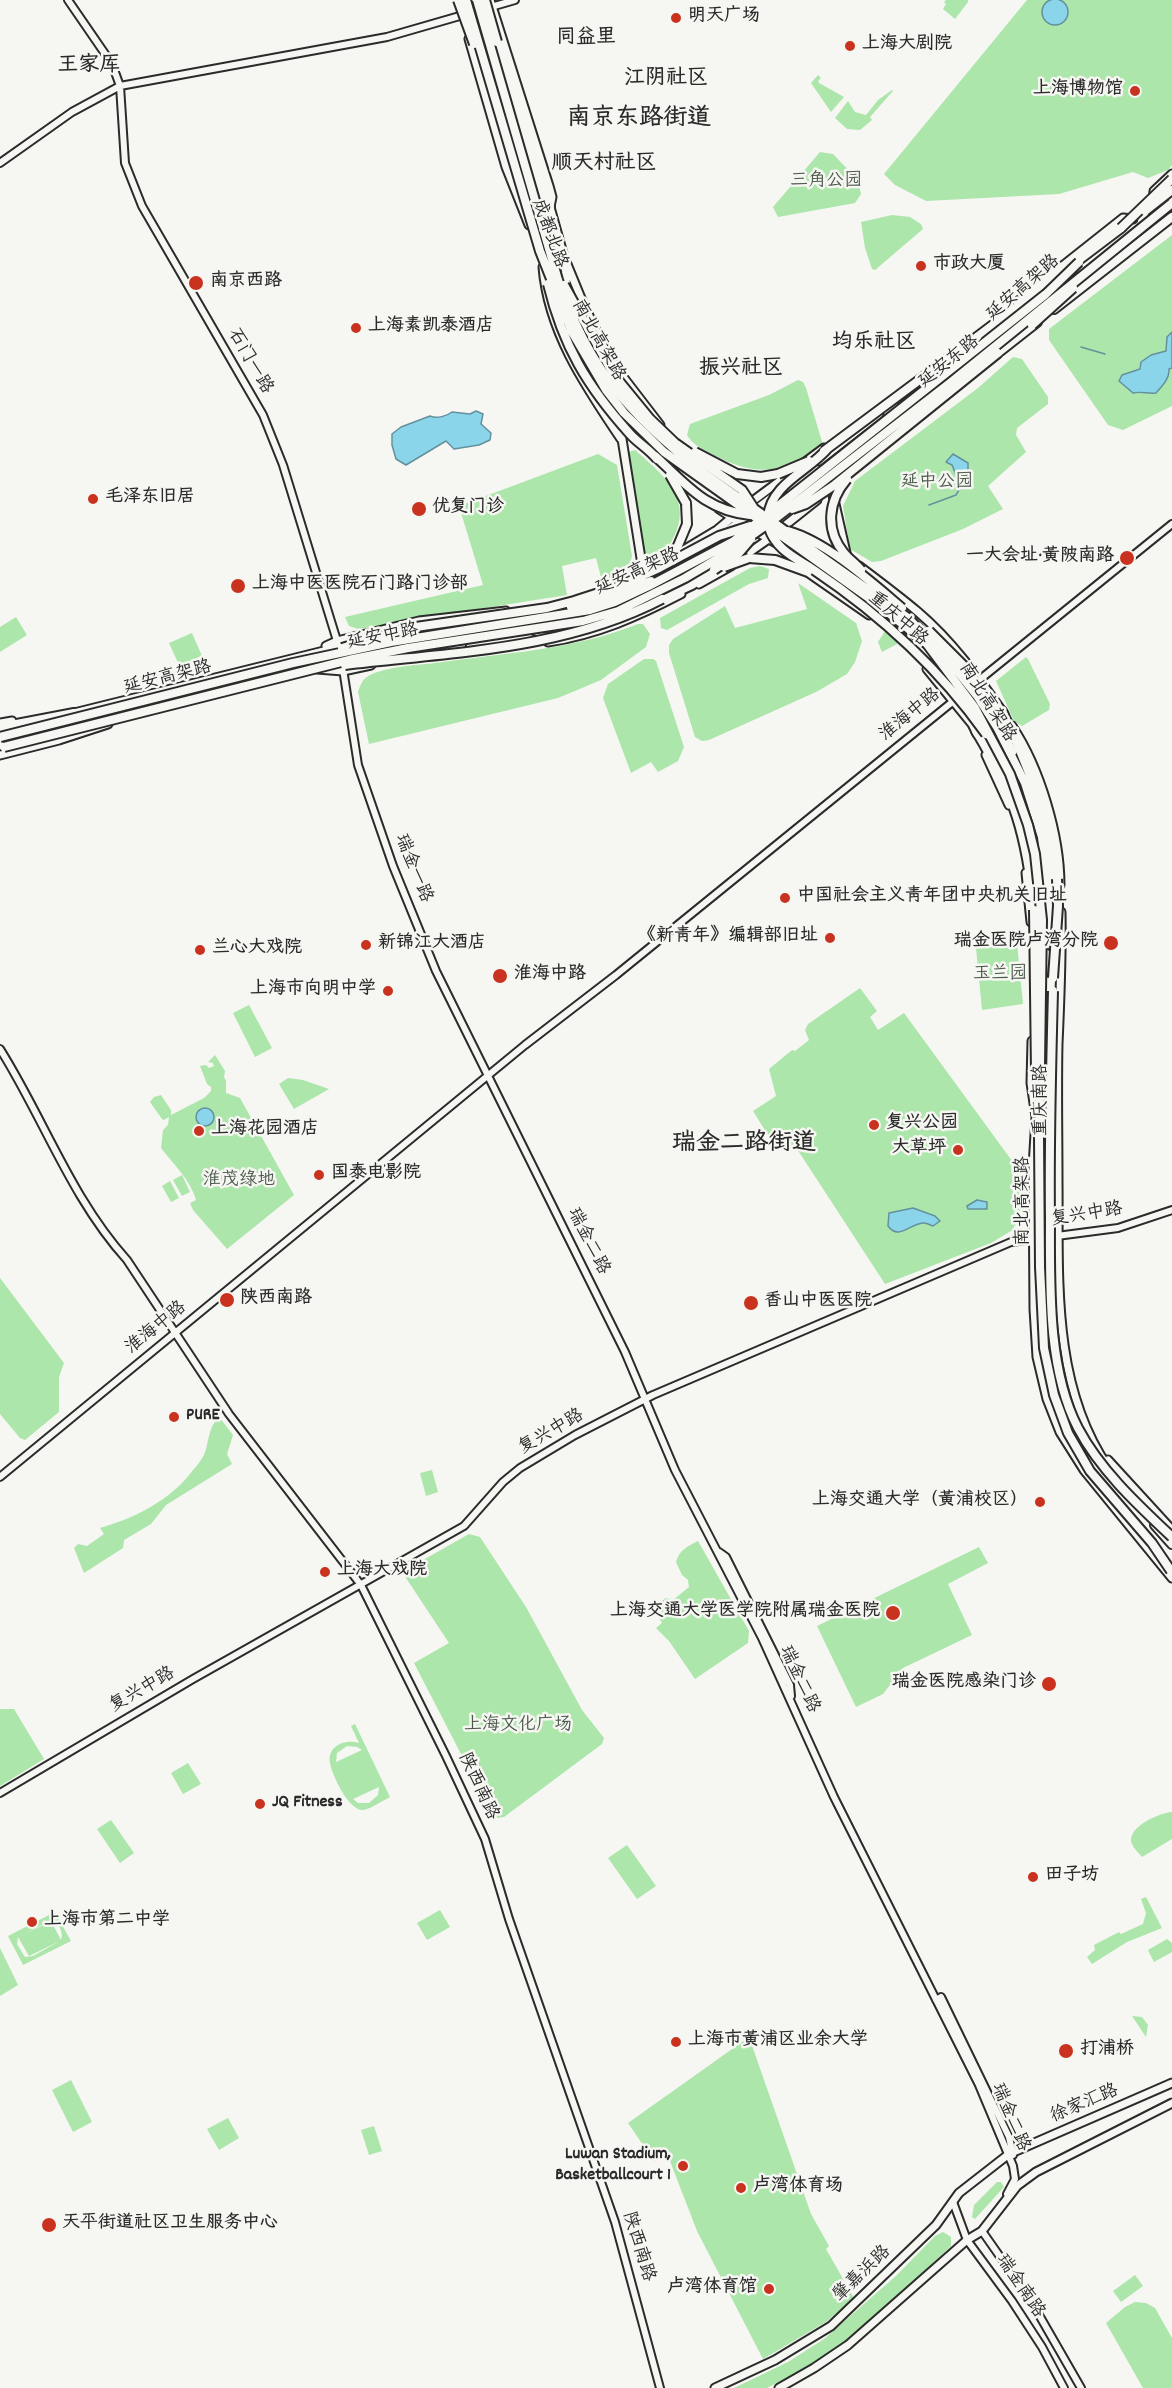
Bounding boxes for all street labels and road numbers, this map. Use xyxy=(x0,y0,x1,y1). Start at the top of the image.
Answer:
street label: 成都北路 xyxy=(526,196,570,272)
street label: 延安高架路 xyxy=(983,251,1065,327)
street label: 南北高架路 xyxy=(566,296,628,386)
street label: 石门一路 xyxy=(222,325,276,399)
street label: 延安东路 xyxy=(915,332,985,394)
street label: 延安高架路 xyxy=(592,545,684,601)
street label: 重庆中路 xyxy=(863,588,931,652)
street label: 延安中路 xyxy=(346,621,420,655)
street label: 延安高架路 xyxy=(122,658,214,700)
street label: 南北高架路 xyxy=(953,659,1019,747)
street label: 淮海中路 xyxy=(876,685,946,747)
street label: 瑞金一路 xyxy=(389,832,435,906)
street label: 重庆南路 xyxy=(1032,1064,1054,1136)
street label: 南北高架路 xyxy=(1014,1156,1036,1246)
street label: 复兴中路 xyxy=(1050,1200,1124,1232)
street label: 瑞金二路 xyxy=(561,1205,613,1279)
street label: 淮海中路 xyxy=(122,1298,192,1360)
street label: 复兴中路 xyxy=(515,1406,589,1460)
street label: 瑞金二路 xyxy=(773,1643,823,1717)
street label: 复兴中路 xyxy=(106,1664,180,1718)
street label: 陕西南路 xyxy=(452,1750,502,1824)
street label: 瑞金二路 xyxy=(985,2081,1033,2155)
street label: 徐家汇路 xyxy=(1048,2081,1122,2129)
street label: 陕西南路 xyxy=(616,2209,658,2285)
street label: 肇嘉浜路 xyxy=(830,2242,896,2308)
street label: 瑞金南路 xyxy=(990,2251,1048,2323)

